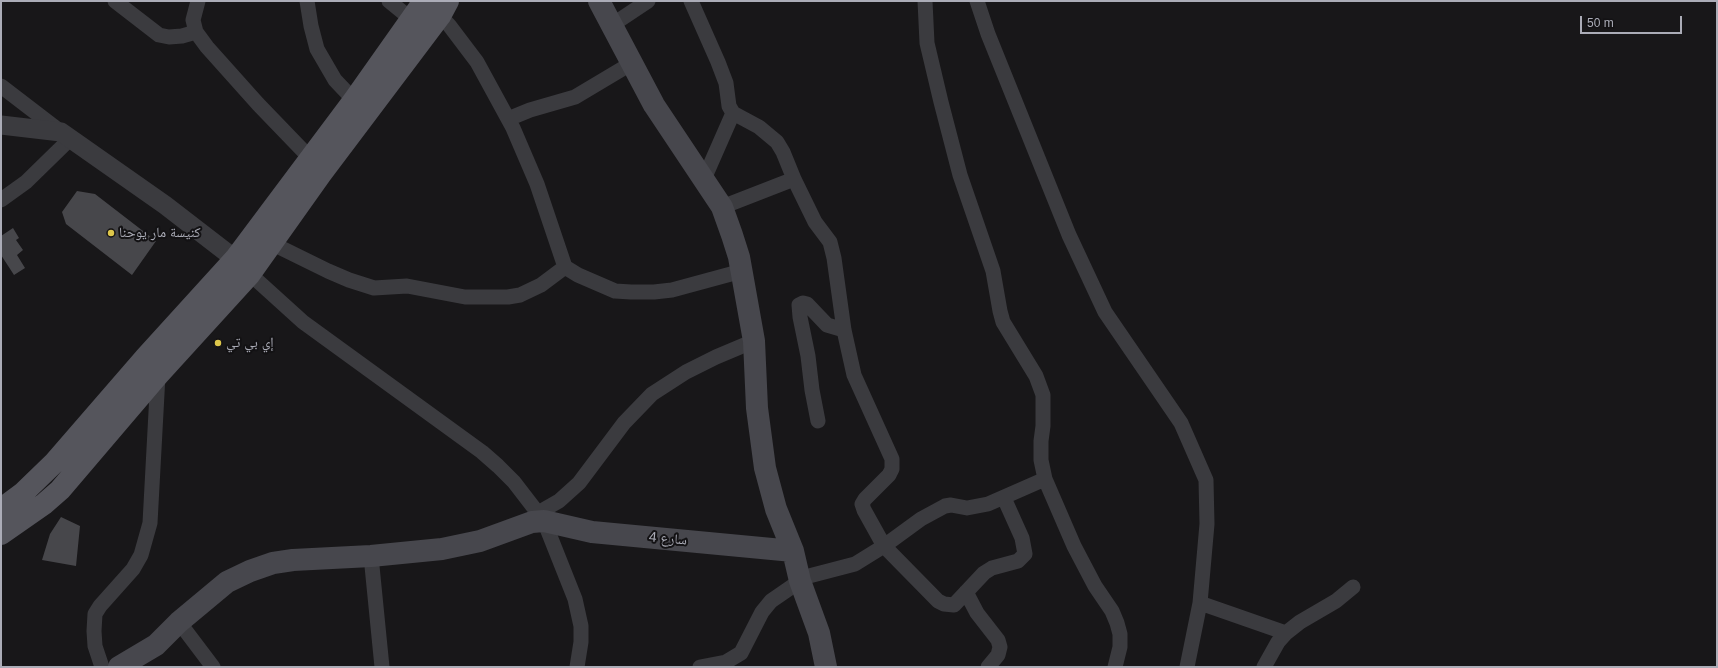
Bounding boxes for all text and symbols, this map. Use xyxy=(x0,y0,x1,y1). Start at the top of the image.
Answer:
scale bar xyxy=(1582,8,1684,34)
text: 50 m xyxy=(1587,16,1614,30)
place label: كنيسة مار يوحنا xyxy=(119,225,201,241)
marker: كنيسة مار يوحنا xyxy=(106,228,116,238)
place label: إي بي تي xyxy=(226,335,274,351)
marker: إي بي تي xyxy=(213,338,223,348)
street label: سارع 4 xyxy=(648,529,688,549)

